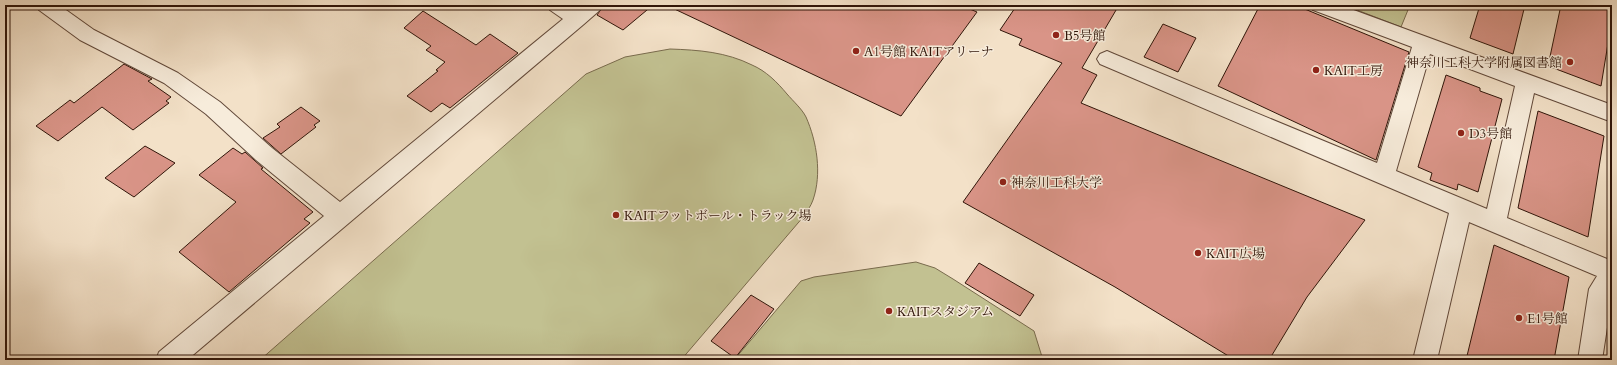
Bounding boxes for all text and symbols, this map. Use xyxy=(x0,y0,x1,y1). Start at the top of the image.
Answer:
place label: B5号館 xyxy=(1064,27,1106,45)
marker: B5号館 xyxy=(1051,30,1061,40)
place label: A1号館 KAITアリーナ xyxy=(864,43,994,61)
marker: A1号館 KAITアリーナ xyxy=(851,46,861,56)
place label: 神奈川工科大学附属図書館 xyxy=(1406,54,1562,72)
marker: 神奈川工科大学附属図書館 xyxy=(1565,57,1575,67)
place label: KAIT工房 xyxy=(1324,62,1383,80)
marker: KAIT工房 xyxy=(1311,65,1321,75)
place label: D3号館 xyxy=(1469,125,1512,143)
marker: D3号館 xyxy=(1456,128,1466,138)
place label: 神奈川工科大学 xyxy=(1011,174,1102,192)
marker: 神奈川工科大学 xyxy=(998,177,1008,187)
place label: KAITフットボール・トラック場 xyxy=(624,207,811,225)
marker: KAITフットボール・トラック場 xyxy=(611,210,621,220)
place label: KAIT広場 xyxy=(1206,245,1265,263)
marker: KAIT広場 xyxy=(1193,248,1203,258)
place label: KAITスタジアム xyxy=(897,303,994,321)
marker: KAITスタジアム xyxy=(884,306,894,316)
place label: E1号館 xyxy=(1527,310,1568,328)
marker: E1号館 xyxy=(1514,313,1524,323)

